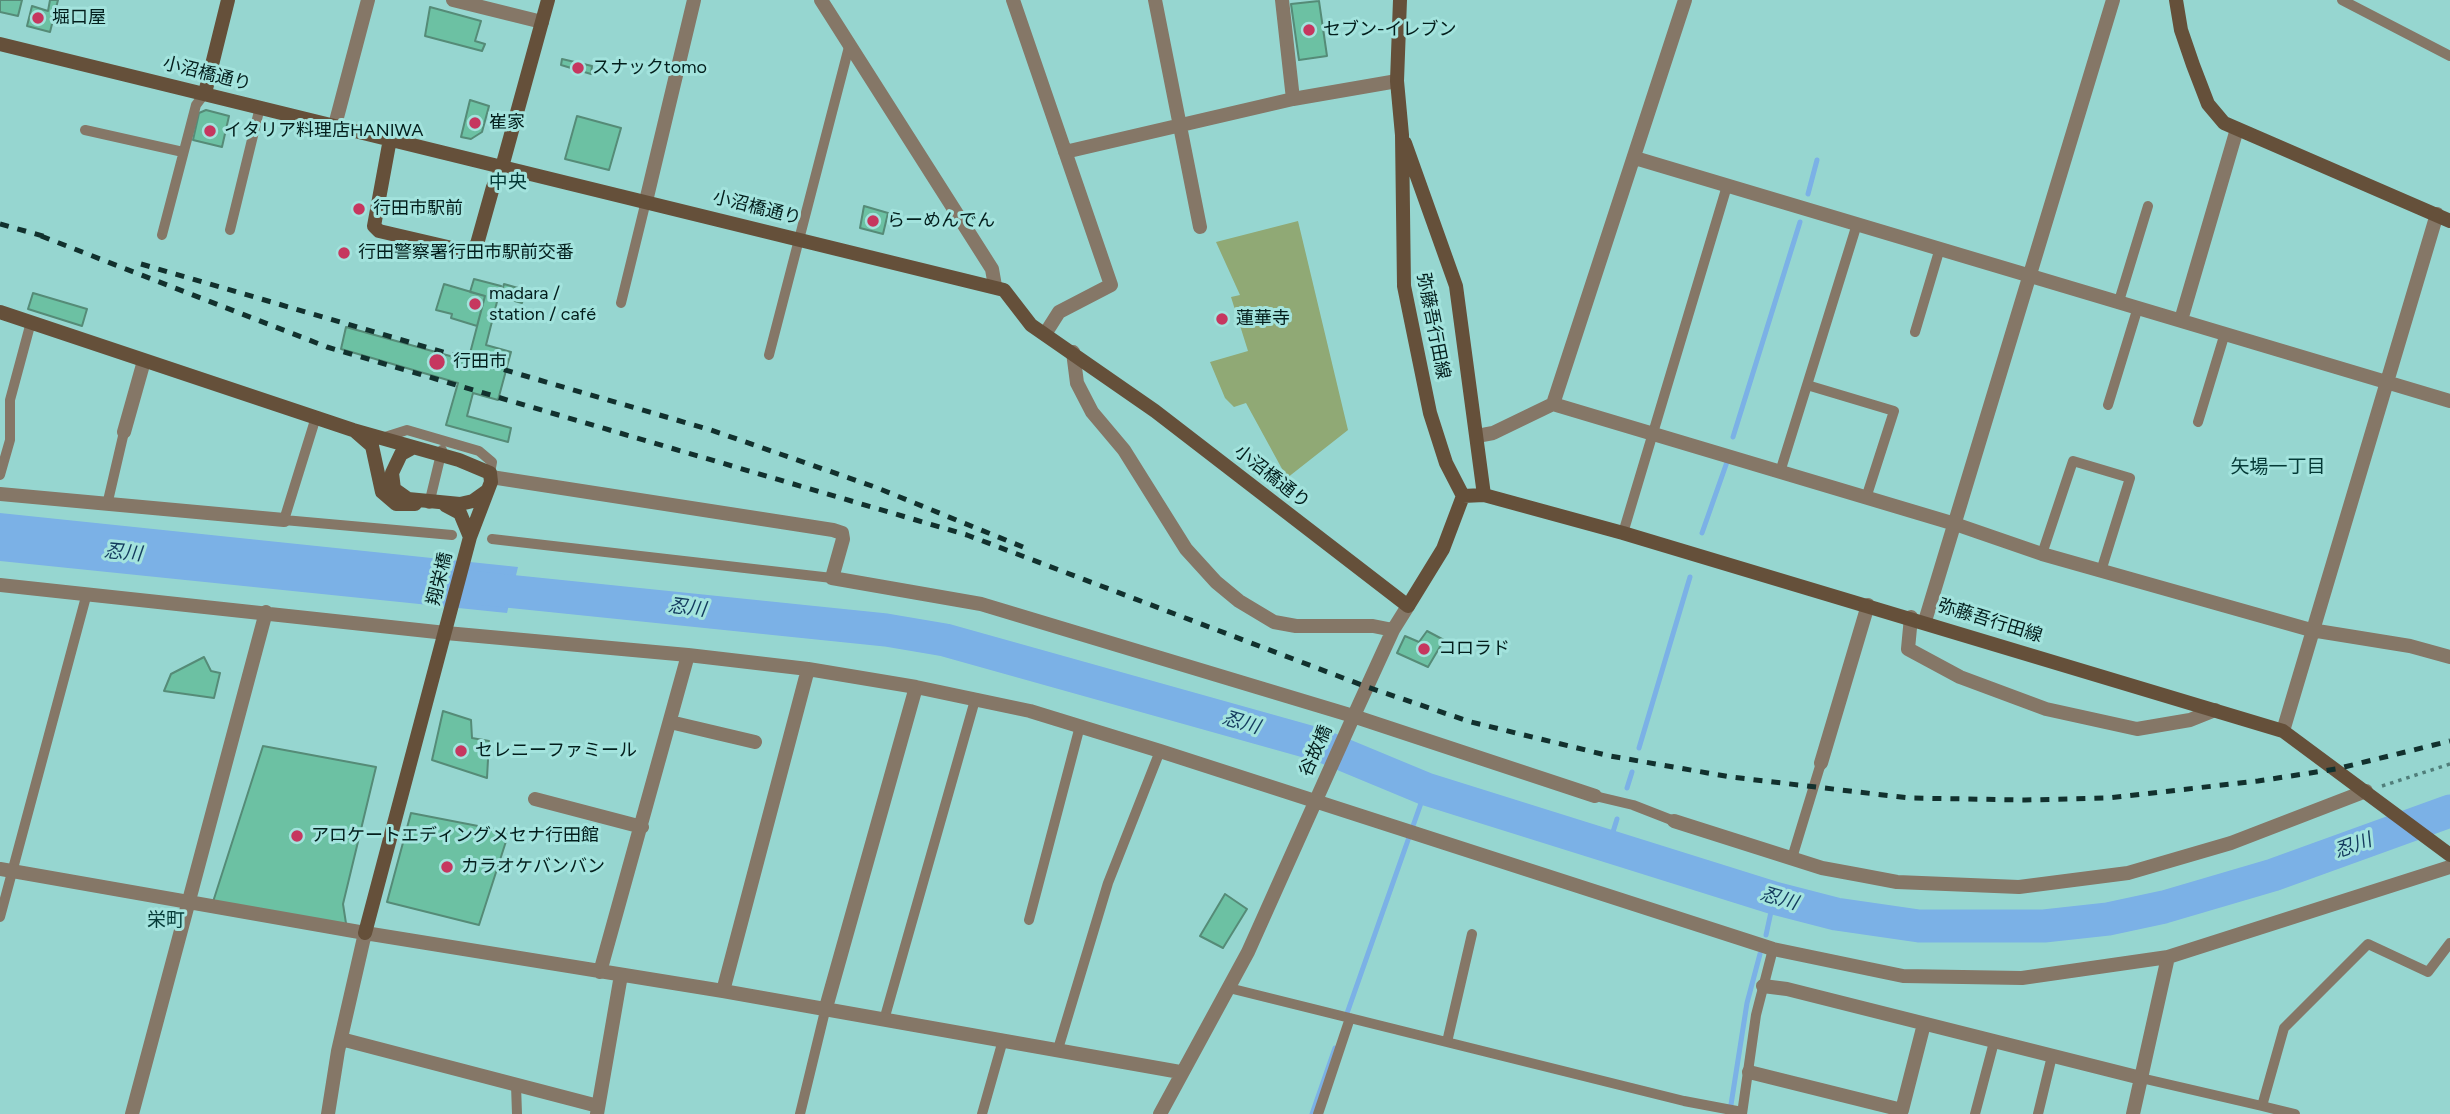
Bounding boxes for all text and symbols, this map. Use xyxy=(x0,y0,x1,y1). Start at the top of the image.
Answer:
place label: 堀口屋 xyxy=(52,7,106,29)
marker: 堀口屋 xyxy=(30,10,46,26)
place label: セブン-イレブン xyxy=(1323,19,1457,41)
marker: セブン-イレブン xyxy=(1301,22,1317,38)
street label: 小沼橋通り xyxy=(161,53,253,95)
place label: スナックtomo xyxy=(592,57,707,79)
marker: スナックtomo xyxy=(570,60,586,76)
place label: 崔家 xyxy=(489,112,525,134)
marker: 崔家 xyxy=(467,115,483,131)
place label: イタリア料理店HANIWA xyxy=(224,120,423,142)
marker: イタリア料理店HANIWA xyxy=(202,123,218,139)
district label: 中央 xyxy=(489,171,527,193)
street label: 小沼橋通り xyxy=(711,187,803,229)
place label: 行田市駅前 xyxy=(373,198,463,220)
marker: 行田市駅前 xyxy=(351,201,367,217)
place label: らーめんでん xyxy=(887,210,995,232)
marker: らーめんでん xyxy=(865,213,881,229)
place label: 行田警察署行田市駅前交番 xyxy=(358,242,574,264)
marker: 行田警察署行田市駅前交番 xyxy=(336,245,352,261)
street label: 弥藤吾行田線 xyxy=(1412,271,1454,381)
place label: madara / station / café xyxy=(489,283,596,326)
marker: madara / station / café xyxy=(467,296,483,312)
place label: 蓮華寺 xyxy=(1236,308,1290,330)
marker: 蓮華寺 xyxy=(1214,311,1230,327)
place label: 行田市 xyxy=(453,351,507,373)
marker: 行田市 xyxy=(427,352,447,372)
street label: 小沼橋通り xyxy=(1230,441,1314,513)
district label: 矢場一丁目 xyxy=(2231,456,2325,478)
water label: 忍川 xyxy=(103,540,143,566)
street label: 翔栄橋 xyxy=(423,550,457,608)
water label: 忍川 xyxy=(667,594,707,622)
street label: 弥藤吾行田線 xyxy=(1935,595,2045,647)
place label: コロラド xyxy=(1438,638,1510,660)
marker: コロラド xyxy=(1416,641,1432,657)
water label: 忍川 xyxy=(1220,707,1262,739)
street label: 谷故橋 xyxy=(1295,722,1337,780)
place label: セレニーファミール xyxy=(475,740,637,762)
marker: セレニーファミール xyxy=(453,743,469,759)
place label: アロケートエディングメセナ行田館 xyxy=(311,825,599,847)
marker: アロケートエディングメセナ行田館 xyxy=(289,828,305,844)
water label: 忍川 xyxy=(2331,829,2375,863)
place label: カラオケバンバン xyxy=(461,856,605,878)
marker: カラオケバンバン xyxy=(439,859,455,875)
water label: 忍川 xyxy=(1758,883,1800,915)
district label: 栄町 xyxy=(147,909,185,931)

